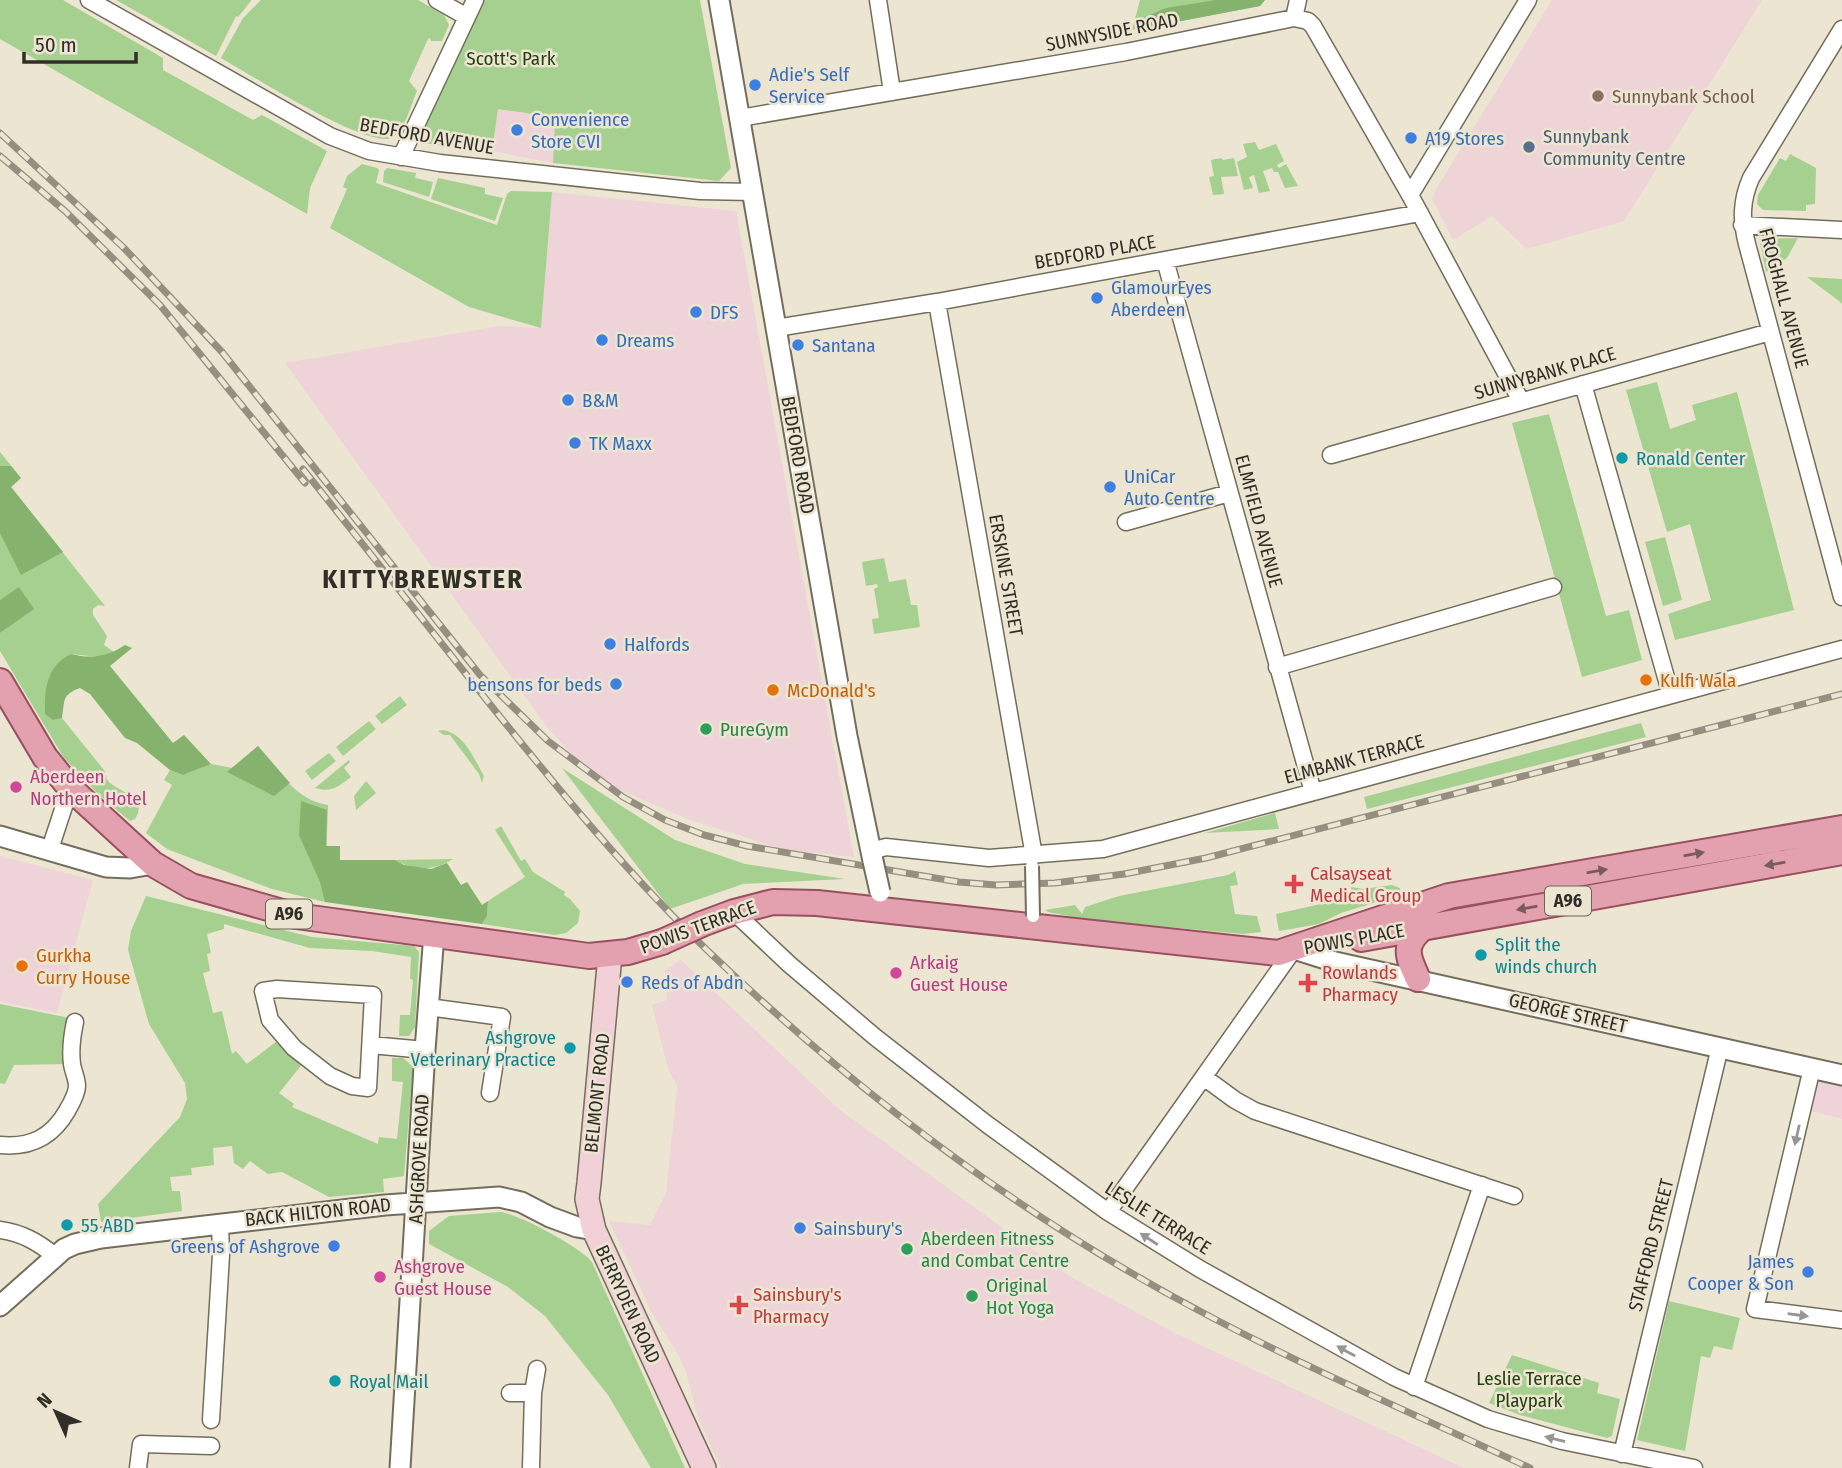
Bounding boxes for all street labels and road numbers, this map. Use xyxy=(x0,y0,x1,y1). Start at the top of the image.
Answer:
street label: SUNNYSIDE ROAD xyxy=(1044,8,1180,56)
street label: BEDFORD AVENUE xyxy=(358,113,496,159)
street label: FROGHALL AVENUE xyxy=(1754,225,1814,371)
street label: BEDFORD PLACE xyxy=(1033,230,1158,274)
street label: SUNNYBANK PLACE xyxy=(1472,342,1619,404)
street label: BEDFORD ROAD xyxy=(776,394,820,516)
street label: ELMFIELD AVENUE xyxy=(1230,452,1288,590)
street label: ERSKINE STREET xyxy=(984,512,1028,638)
street label: ELMBANK TERRACE xyxy=(1282,729,1426,789)
road number: A96 xyxy=(1545,887,1591,916)
street label: POWIS TERRACE xyxy=(637,895,759,959)
road number: A96 xyxy=(266,900,312,929)
street label: POWIS PLACE xyxy=(1302,919,1406,959)
street label: GEORGE STREET xyxy=(1507,988,1630,1038)
street label: BELMONT ROAD xyxy=(579,1032,615,1154)
street label: ASHGROVE ROAD xyxy=(404,1094,434,1224)
street label: LESLIE TERRACE xyxy=(1101,1176,1215,1260)
street label: STAFFORD STREET xyxy=(1623,1176,1679,1314)
street label: BACK HILTON ROAD xyxy=(244,1193,392,1231)
street label: BERRYDEN ROAD xyxy=(591,1241,665,1367)

